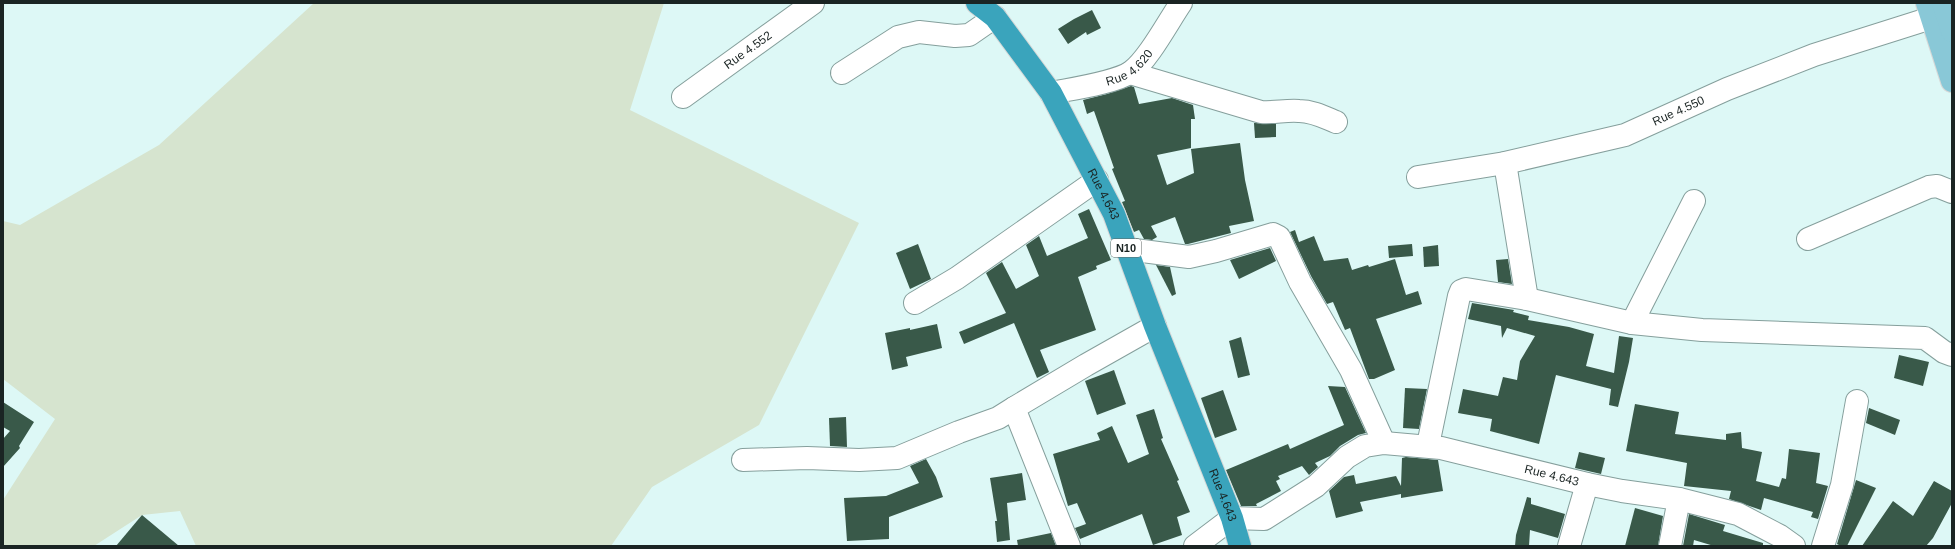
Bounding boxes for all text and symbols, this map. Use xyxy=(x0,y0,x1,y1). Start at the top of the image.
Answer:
street label: Rue 4.552 xyxy=(721,28,775,72)
street label: Rue 4.620 xyxy=(1104,47,1156,89)
street label: Rue 4.550 xyxy=(1650,93,1707,129)
street label: Rue 4.643 xyxy=(1085,166,1122,222)
road number: N10 xyxy=(1111,239,1141,257)
street label: Rue 4.643 xyxy=(1523,462,1581,489)
street label: Rue 4.643 xyxy=(1206,467,1240,524)

